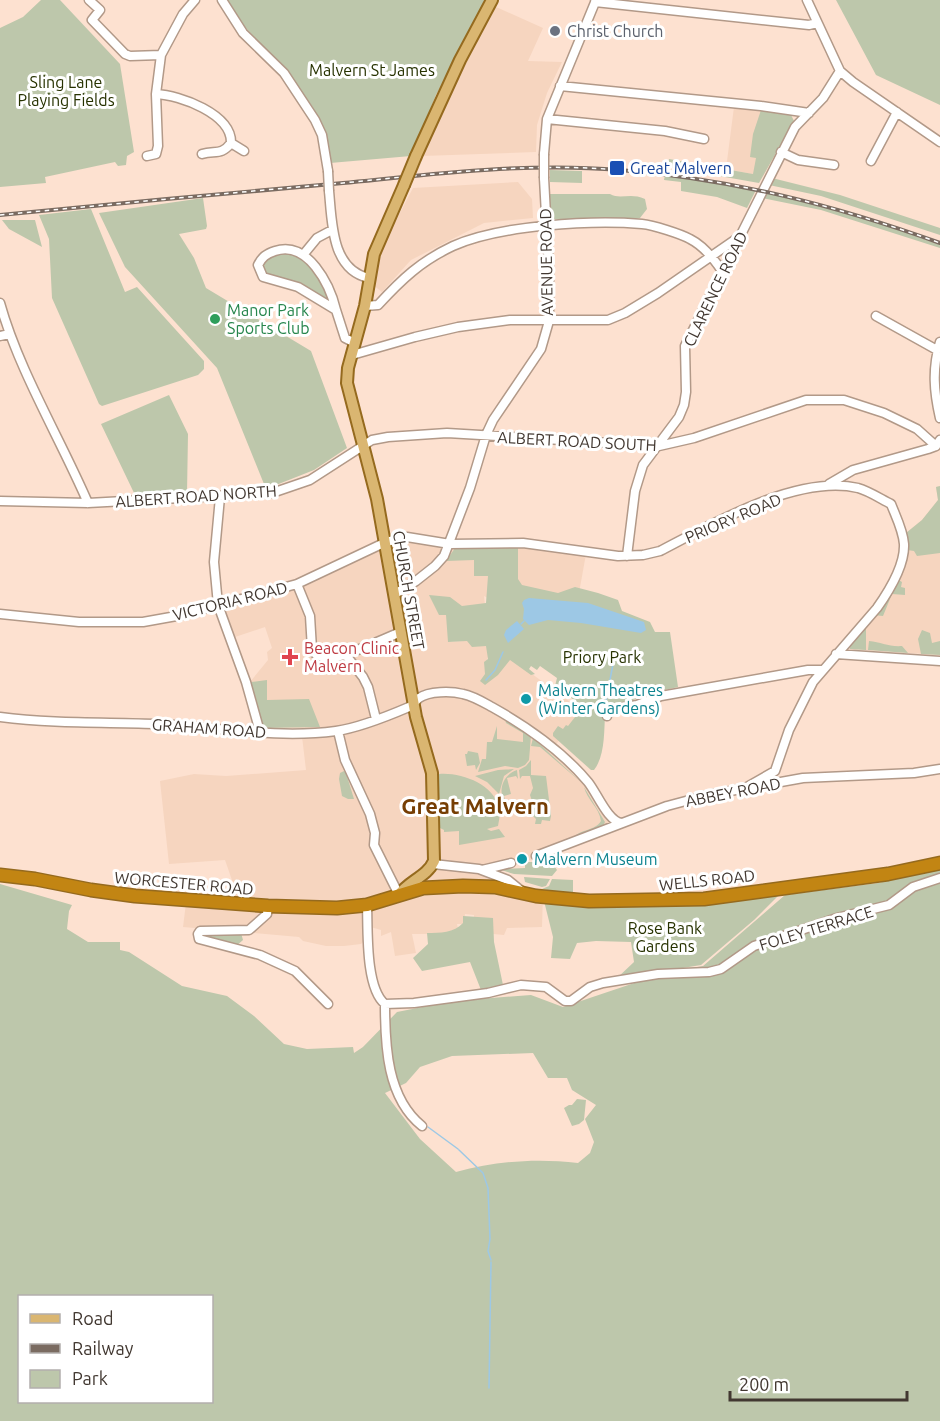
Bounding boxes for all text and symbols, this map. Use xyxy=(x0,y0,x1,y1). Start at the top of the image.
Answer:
place label: Christ Church xyxy=(567,22,664,40)
marker: Christ Church xyxy=(548,24,562,38)
park label: Malvern St James xyxy=(309,61,435,79)
park label: Sling Lane Playing Fields xyxy=(17,73,115,109)
marker: Great Malvern xyxy=(608,159,626,177)
place label: Great Malvern xyxy=(630,159,732,177)
street label: AVENUE ROAD xyxy=(536,208,556,316)
street label: CLARENCE ROAD xyxy=(679,229,751,349)
place label: Manor Park Sports Club xyxy=(227,301,310,337)
marker: Manor Park Sports Club xyxy=(208,312,222,326)
street label: ALBERT ROAD SOUTH xyxy=(497,428,657,454)
street label: ALBERT ROAD NORTH xyxy=(115,481,277,511)
street label: PRIORY ROAD xyxy=(682,490,784,546)
street label: CHURCH STREET xyxy=(390,529,428,651)
street label: VICTORIA ROAD xyxy=(171,578,289,624)
place label: Beacon Clinic Malvern xyxy=(304,639,400,675)
marker: Beacon Clinic Malvern xyxy=(281,648,299,666)
park label: Priory Park xyxy=(563,648,641,666)
place label: Malvern Theatres (Winter Gardens) xyxy=(538,681,663,718)
marker: Malvern Theatres (Winter Gardens) xyxy=(519,692,533,706)
street label: GRAHAM ROAD xyxy=(151,715,267,741)
street label: ABBEY ROAD xyxy=(684,774,782,810)
district label: Great Malvern xyxy=(401,793,549,818)
place label: Malvern Museum xyxy=(534,850,658,868)
marker: Malvern Museum xyxy=(515,852,529,866)
street label: WELLS ROAD xyxy=(658,866,756,894)
street label: WORCESTER ROAD xyxy=(114,868,254,898)
street label: FOLEY TERRACE xyxy=(757,902,875,954)
park label: Rose Bank Gardens xyxy=(628,919,702,955)
legend xyxy=(18,1295,213,1403)
text: Road xyxy=(72,1308,114,1328)
text: Railway xyxy=(72,1338,134,1358)
scale bar xyxy=(730,1364,907,1402)
text: Park xyxy=(72,1368,108,1388)
text: 200 m xyxy=(739,1374,789,1394)

